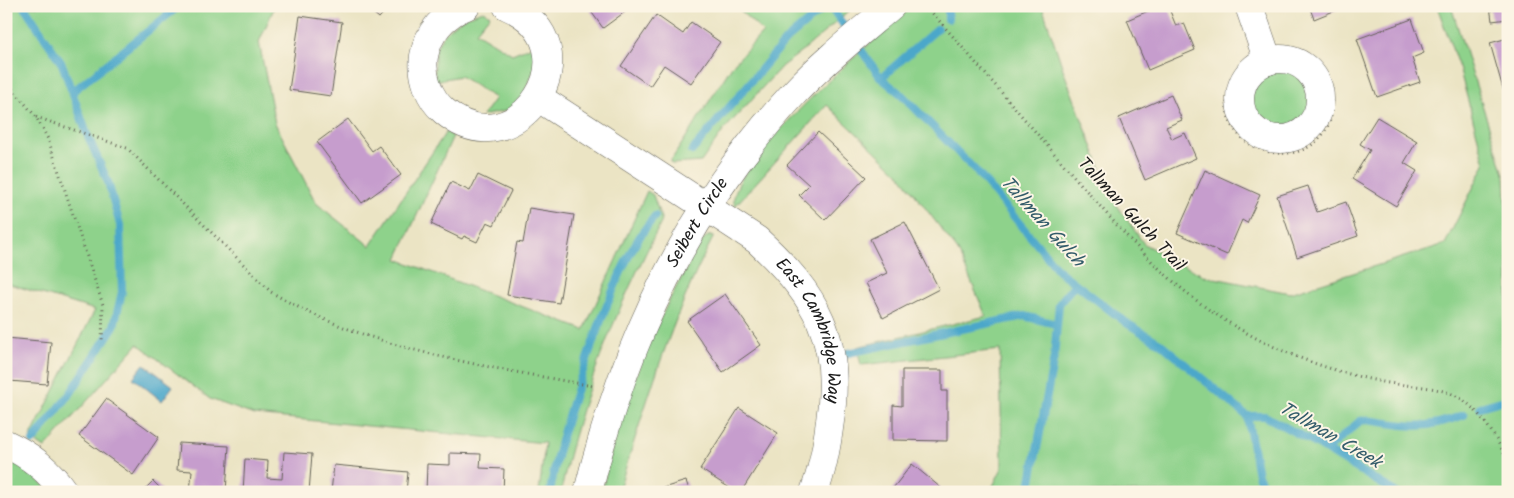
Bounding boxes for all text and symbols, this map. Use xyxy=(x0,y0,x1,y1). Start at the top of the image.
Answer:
street label: Tallman Gulch Trail xyxy=(1070,151,1193,279)
water label: Tallman Gulch xyxy=(993,170,1093,276)
street label: Seibert Circle xyxy=(659,172,736,273)
street label: East Cambridge Way xyxy=(768,251,848,405)
water label: Tallman Creek xyxy=(1273,395,1389,479)

